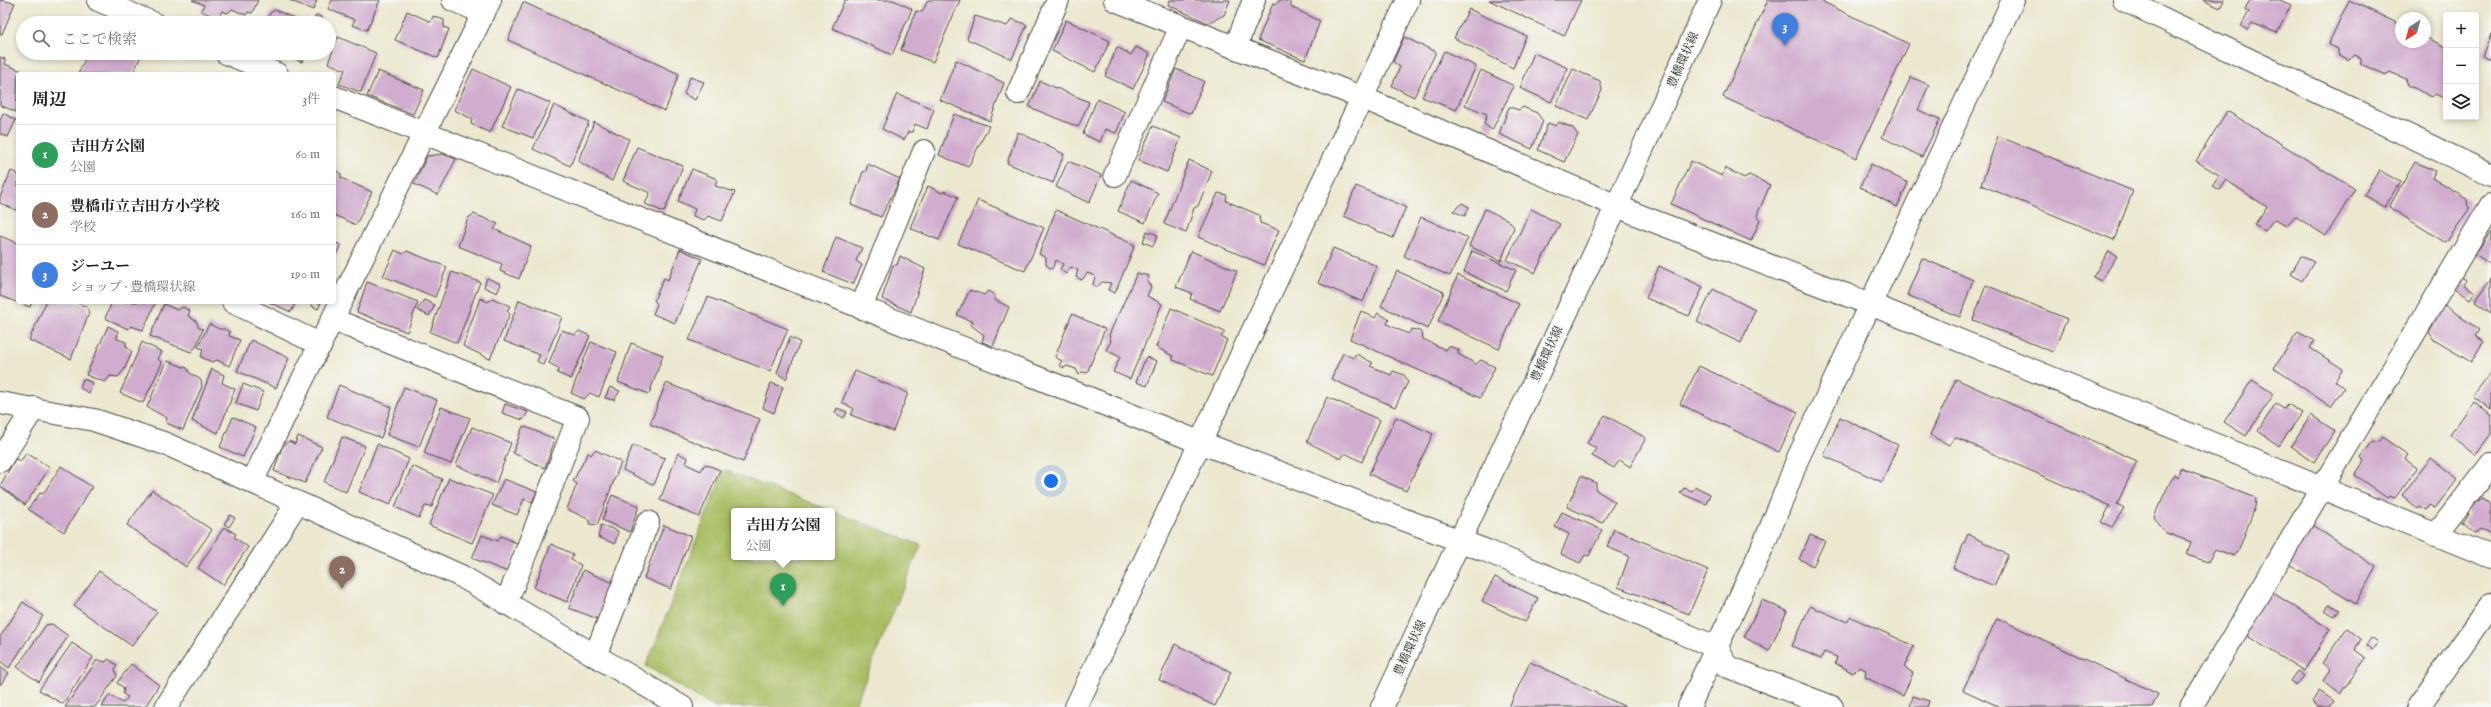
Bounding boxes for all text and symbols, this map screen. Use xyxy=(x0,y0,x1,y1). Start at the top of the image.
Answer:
north arrow xyxy=(2395,12,2431,48)
map controls xyxy=(2443,12,2479,120)
button: + xyxy=(2443,12,2479,48)
pin: 3 xyxy=(1772,13,1798,46)
search box xyxy=(16,16,336,60)
icon: search xyxy=(30,27,52,49)
text: ここで検索 xyxy=(62,30,137,49)
street label: 豊橋環状線 xyxy=(1664,30,1702,90)
button: − xyxy=(2443,48,2479,84)
button: layers xyxy=(2443,84,2479,120)
text: 周辺 xyxy=(32,90,66,111)
text: 3件 xyxy=(302,91,320,108)
text: 吉田方公園 xyxy=(70,137,145,156)
text: 1 xyxy=(43,146,47,163)
text: 60 m xyxy=(295,146,320,163)
text: 公園 xyxy=(70,159,96,176)
text: 豊橋市立吉田方小学校 xyxy=(70,197,220,216)
text: 2 xyxy=(42,206,48,223)
text: 160 m xyxy=(290,206,320,223)
text: 学校 xyxy=(70,219,96,236)
text: ジーユー xyxy=(70,257,130,276)
text: 3 xyxy=(43,266,47,283)
text: 190 m xyxy=(290,266,320,283)
text: ショップ · 豊橋環状線 xyxy=(70,279,195,296)
street label: 豊橋環状線 xyxy=(1528,324,1566,384)
your location xyxy=(1041,471,1061,491)
popup xyxy=(731,508,835,560)
text: 吉田方公園 xyxy=(745,516,821,535)
text: 公園 xyxy=(745,538,772,555)
pin: 2 xyxy=(329,556,355,589)
pin: 1 xyxy=(770,573,796,606)
street label: 豊橋環状線 xyxy=(1391,618,1429,678)

